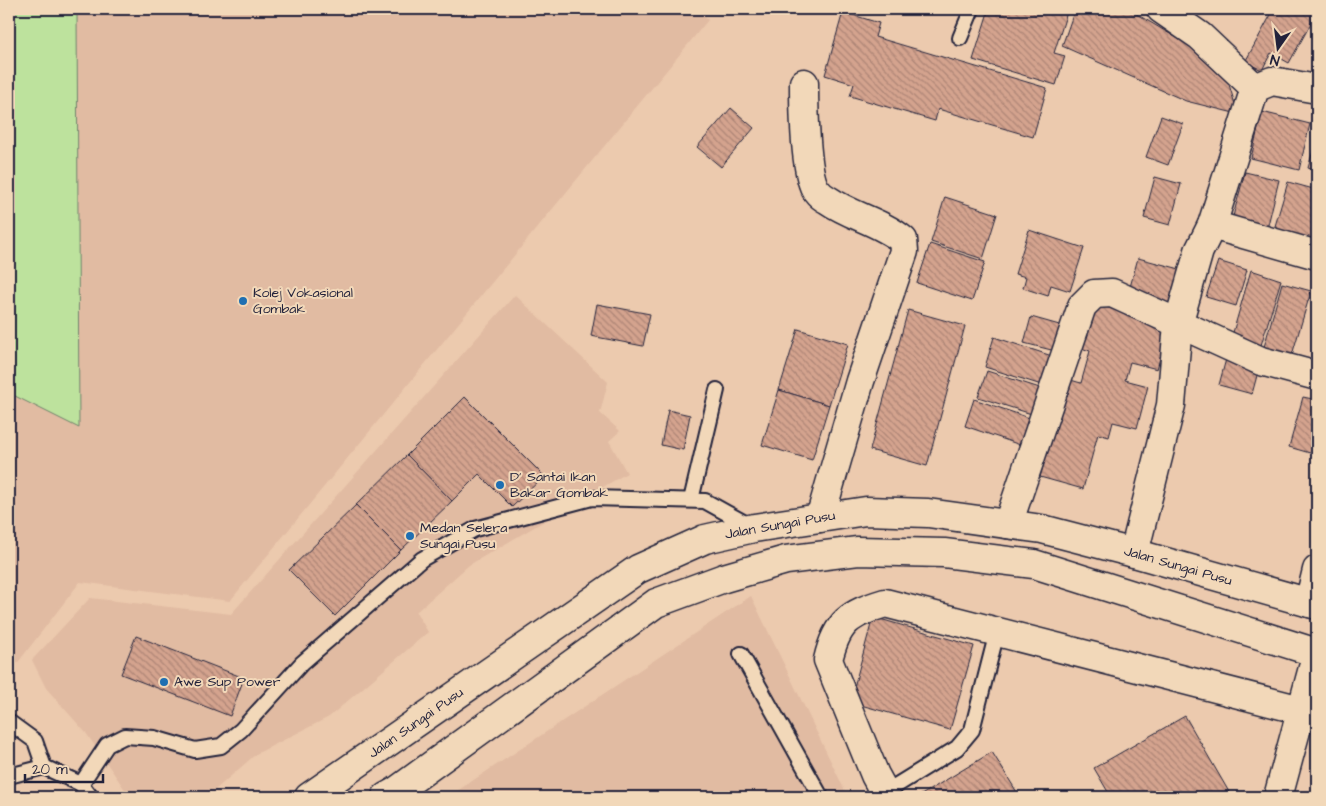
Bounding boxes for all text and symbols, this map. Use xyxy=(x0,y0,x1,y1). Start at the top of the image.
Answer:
north arrow xyxy=(1254,22,1304,72)
text: N xyxy=(1268,49,1282,70)
place label: Kolej Vokasional Gombak xyxy=(253,283,353,319)
marker: Kolej Vokasional Gombak xyxy=(237,295,249,307)
place label: D’ Santai Ikan Bakar Gombak xyxy=(510,467,609,503)
marker: D’ Santai Ikan Bakar Gombak xyxy=(494,479,506,491)
street label: Jalan Sungai Pusu xyxy=(723,505,837,545)
place label: Medan Selera Sungai Pusu xyxy=(420,518,507,554)
marker: Medan Selera Sungai Pusu xyxy=(404,530,416,542)
street label: Jalan Sungai Pusu xyxy=(1122,541,1234,591)
place label: Awe Sup Power xyxy=(174,672,281,692)
marker: Awe Sup Power xyxy=(158,676,170,688)
street label: Jalan Sungai Pusu xyxy=(364,683,468,763)
scale bar xyxy=(25,751,102,783)
text: 20 m xyxy=(32,759,68,780)

